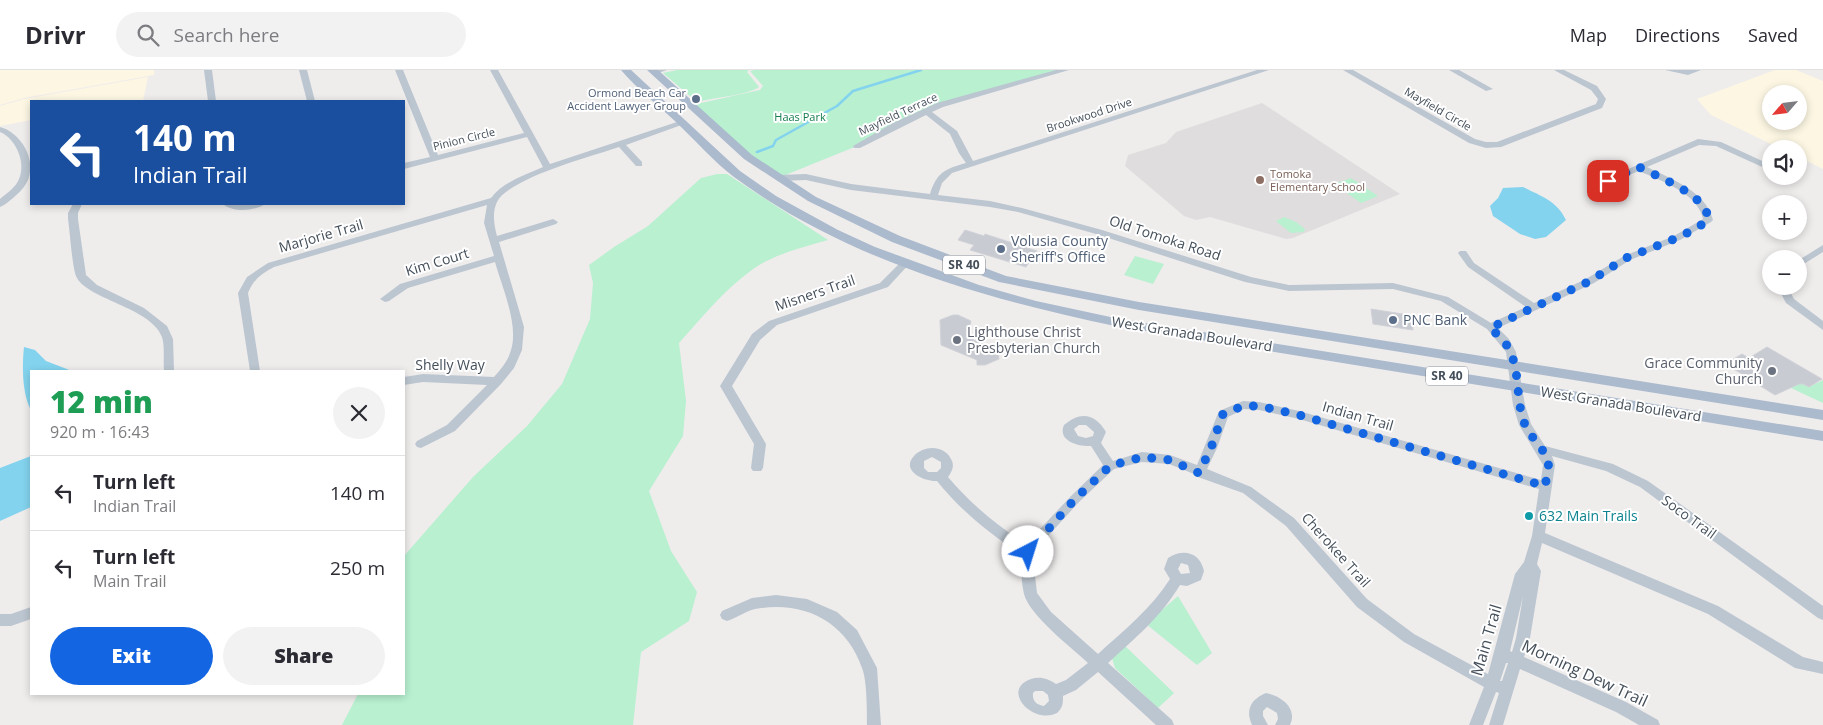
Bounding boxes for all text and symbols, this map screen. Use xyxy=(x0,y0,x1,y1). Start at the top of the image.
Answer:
search box xyxy=(116,12,466,57)
text: Drivr xyxy=(25,18,86,51)
icon: search xyxy=(134,21,162,49)
text: Search here xyxy=(174,22,279,48)
text: Map xyxy=(1570,23,1607,47)
text: Directions xyxy=(1635,23,1720,47)
text: Saved xyxy=(1748,23,1798,47)
street label: Mayfield Circle xyxy=(1402,83,1474,134)
place label: Ormond Beach Car Accident Lawyer Group xyxy=(567,85,686,113)
north arrow xyxy=(1762,85,1808,130)
map controls xyxy=(1762,85,1807,295)
street label: Mayfield Terrace xyxy=(856,89,940,138)
marker: Ormond Beach Car Accident Lawyer Group xyxy=(690,93,702,105)
street label: Brookwood Drive xyxy=(1044,94,1133,135)
park label: Haas Park xyxy=(774,109,826,124)
text: 140 m xyxy=(133,114,237,161)
icon: left xyxy=(50,120,115,185)
street label: Pinion Circle xyxy=(431,124,497,153)
button: sound xyxy=(1762,140,1807,185)
text: Indian Trail xyxy=(133,159,248,189)
pin xyxy=(1587,160,1629,202)
place label: Tomoka Elementary School xyxy=(1270,166,1365,194)
icon: arrive xyxy=(1594,167,1622,195)
marker: Tomoka Elementary School xyxy=(1254,174,1266,186)
button: + xyxy=(1762,195,1807,240)
street label: Old Tomoka Road xyxy=(1107,211,1223,265)
street label: Marjorie Trail xyxy=(276,214,365,257)
place label: Volusia County Sheriff's Office xyxy=(1011,231,1109,266)
street label: Kim Court xyxy=(403,243,471,280)
marker: Volusia County Sheriff's Office xyxy=(995,243,1007,255)
button: − xyxy=(1762,250,1807,295)
road number: SR 40 xyxy=(943,256,985,274)
street label: Misners Trail xyxy=(772,270,857,315)
place label: PNC Bank xyxy=(1403,310,1468,329)
street label: West Granada Boulevard xyxy=(1110,311,1274,356)
marker: PNC Bank xyxy=(1387,314,1399,326)
place label: Lighthouse Christ Presbyterian Church xyxy=(967,322,1100,357)
marker: Lighthouse Christ Presbyterian Church xyxy=(951,334,963,346)
place label: Grace Community Church xyxy=(1644,353,1763,388)
street label: Shelly Way xyxy=(415,355,486,374)
marker: Grace Community Church xyxy=(1766,365,1778,377)
road number: SR 40 xyxy=(1426,366,1468,386)
text: 12 min xyxy=(50,381,153,422)
street label: West Granada Boulevard xyxy=(1539,381,1703,426)
button: close xyxy=(333,387,385,439)
street label: Indian Trail xyxy=(1320,396,1396,435)
text: 920 m · 16:43 xyxy=(50,421,150,443)
text: Turn left xyxy=(93,469,175,495)
icon: left xyxy=(50,479,78,507)
text: 140 m xyxy=(330,480,385,506)
street label: Soco Trail xyxy=(1658,490,1720,543)
text: Indian Trail xyxy=(93,495,176,517)
place label: 632 Main Trails xyxy=(1539,506,1638,525)
street label: Cherokee Trail xyxy=(1298,508,1375,591)
marker: 632 Main Trails xyxy=(1523,510,1535,522)
position arrow xyxy=(1001,525,1053,577)
text: Turn left xyxy=(93,544,175,570)
icon: left xyxy=(50,554,78,582)
text: 250 m xyxy=(330,555,385,581)
text: Main Trail xyxy=(93,570,167,592)
street label: Main Trail xyxy=(1465,602,1507,678)
button: Exit xyxy=(50,627,213,685)
button: Share xyxy=(223,627,385,685)
street label: Morning Dew Trail xyxy=(1518,634,1652,712)

